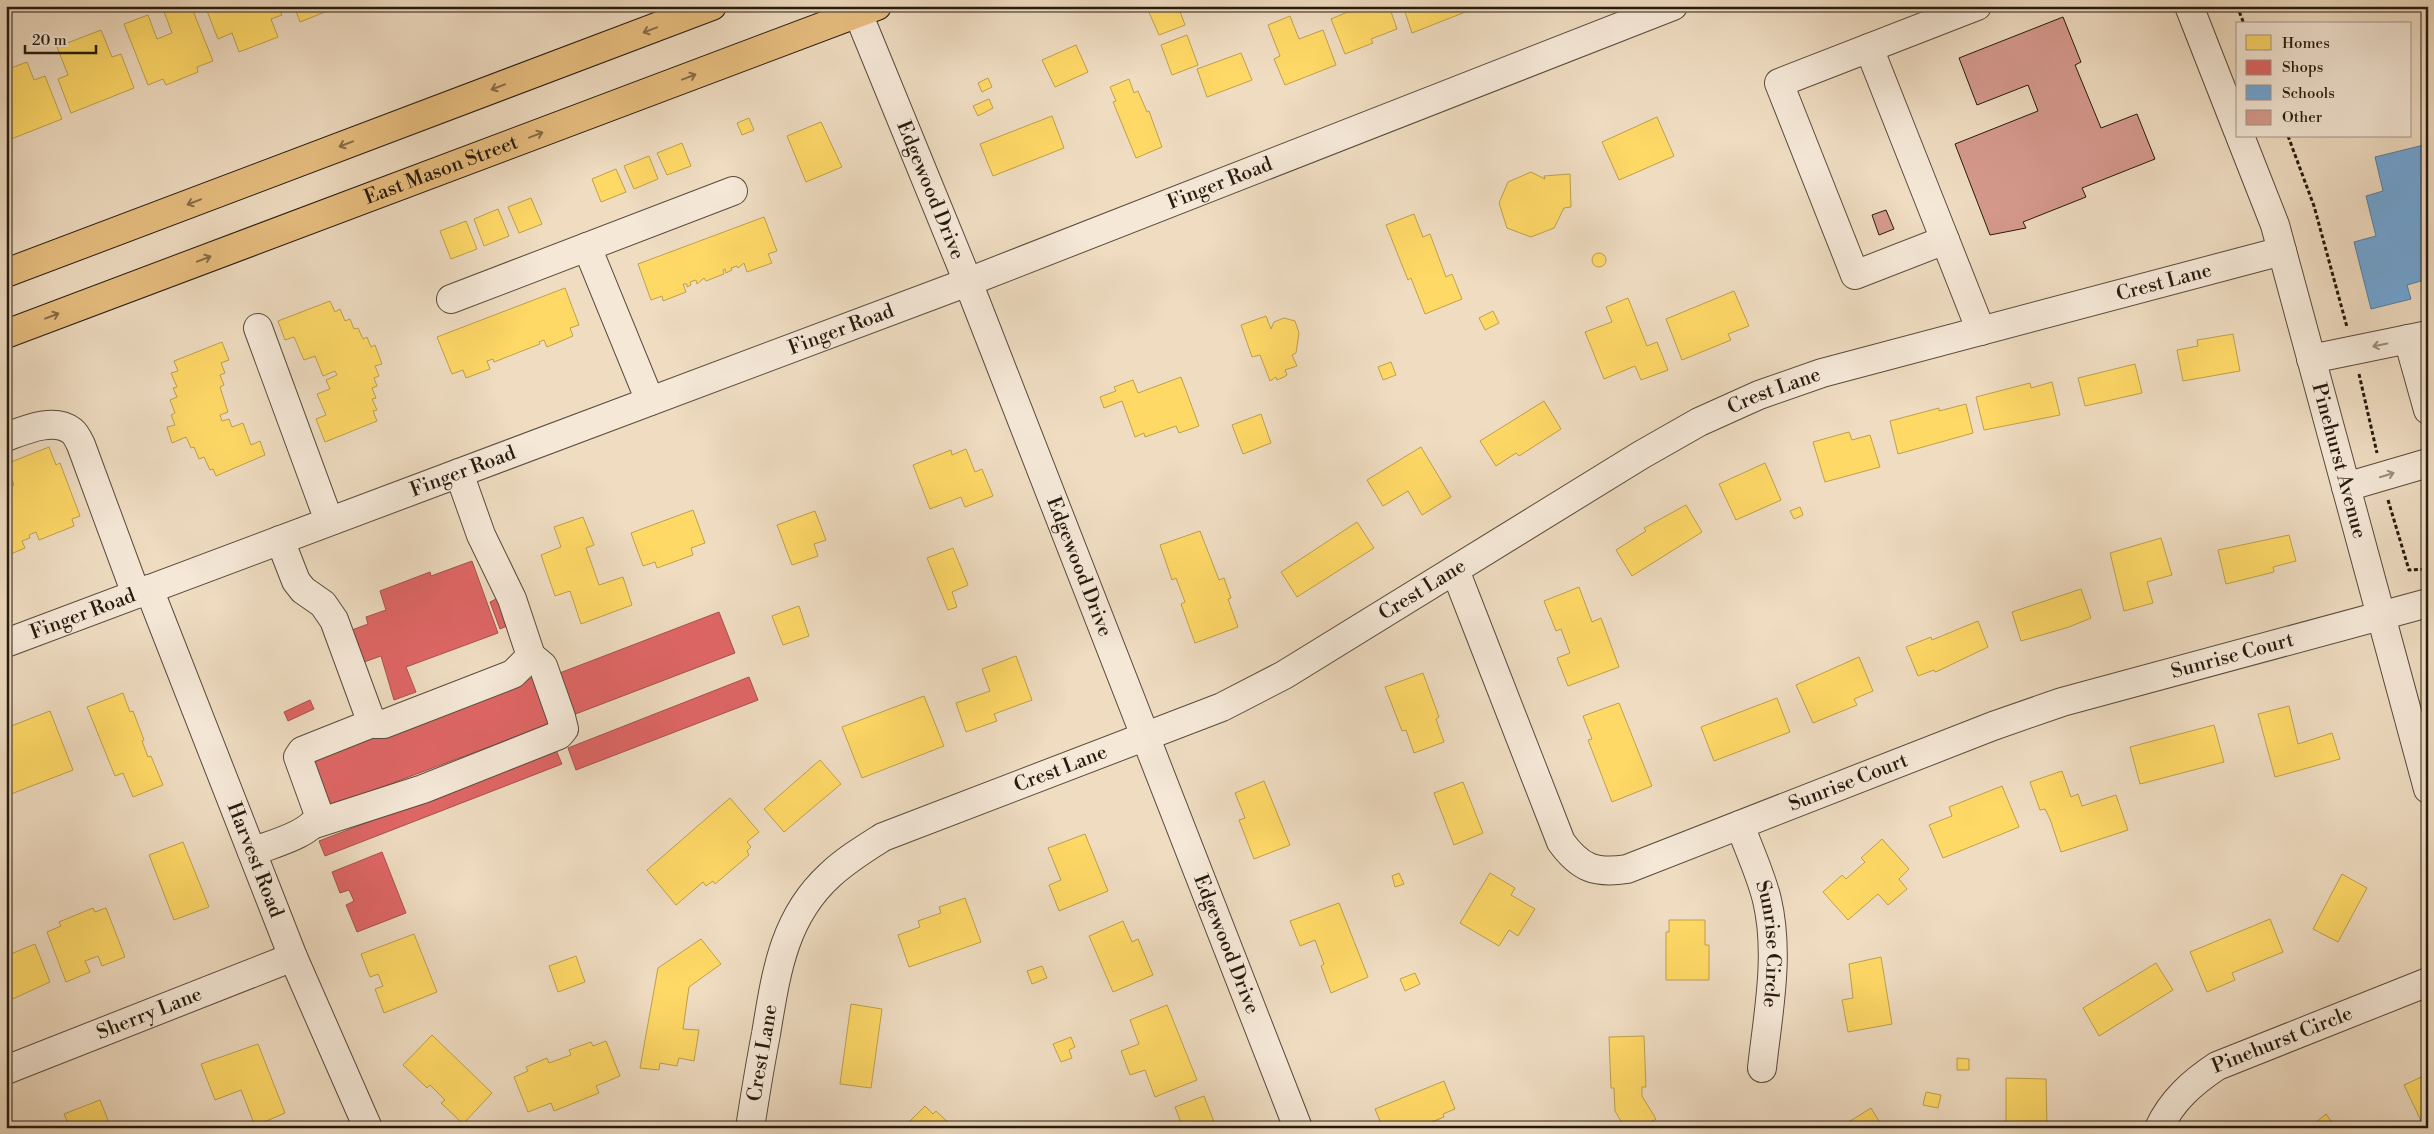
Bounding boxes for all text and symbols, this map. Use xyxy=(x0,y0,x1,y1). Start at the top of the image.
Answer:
scale bar xyxy=(25,22,96,54)
legend xyxy=(2236,22,2412,138)
one-way arrow xyxy=(643,26,658,35)
text: 20 m xyxy=(32,31,67,50)
text: Homes xyxy=(2282,34,2330,53)
text: Shops xyxy=(2282,58,2323,77)
one-way arrow xyxy=(681,72,696,81)
one-way arrow xyxy=(491,83,506,92)
text: Schools xyxy=(2282,84,2335,103)
text: Other xyxy=(2282,108,2323,127)
street label: Edgewood Drive xyxy=(891,117,970,263)
one-way arrow xyxy=(529,129,544,138)
street label: East Mason Street xyxy=(361,130,522,210)
one-way arrow xyxy=(339,140,354,149)
street label: Finger Road xyxy=(1164,151,1277,215)
one-way arrow xyxy=(187,198,202,207)
one-way arrow xyxy=(196,254,211,263)
street label: Crest Lane xyxy=(2113,258,2214,307)
street label: Finger Road xyxy=(785,298,898,361)
one-way arrow xyxy=(44,311,59,320)
one-way arrow xyxy=(2373,341,2389,350)
street label: Crest Lane xyxy=(1723,362,1824,420)
street label: Pinehurst Avenue xyxy=(2306,380,2372,542)
street label: Finger Road xyxy=(407,440,520,503)
one-way arrow xyxy=(2378,470,2394,480)
street label: Edgewood Drive xyxy=(1041,493,1118,640)
street label: Crest Lane xyxy=(1374,554,1470,626)
street label: Finger Road xyxy=(26,583,140,645)
street label: Sunrise Court xyxy=(2168,627,2297,684)
street label: Crest Lane xyxy=(1010,740,1111,798)
street label: Sunrise Court xyxy=(1785,748,1912,817)
street label: Harvest Road xyxy=(221,799,289,922)
street label: Edgewood Drive xyxy=(1188,871,1265,1018)
street label: Sunrise Circle xyxy=(1750,877,1785,1009)
street label: Sherry Lane xyxy=(93,982,206,1046)
street label: Pinehurst Circle xyxy=(2208,1001,2356,1079)
street label: Crest Lane xyxy=(742,1003,783,1103)

